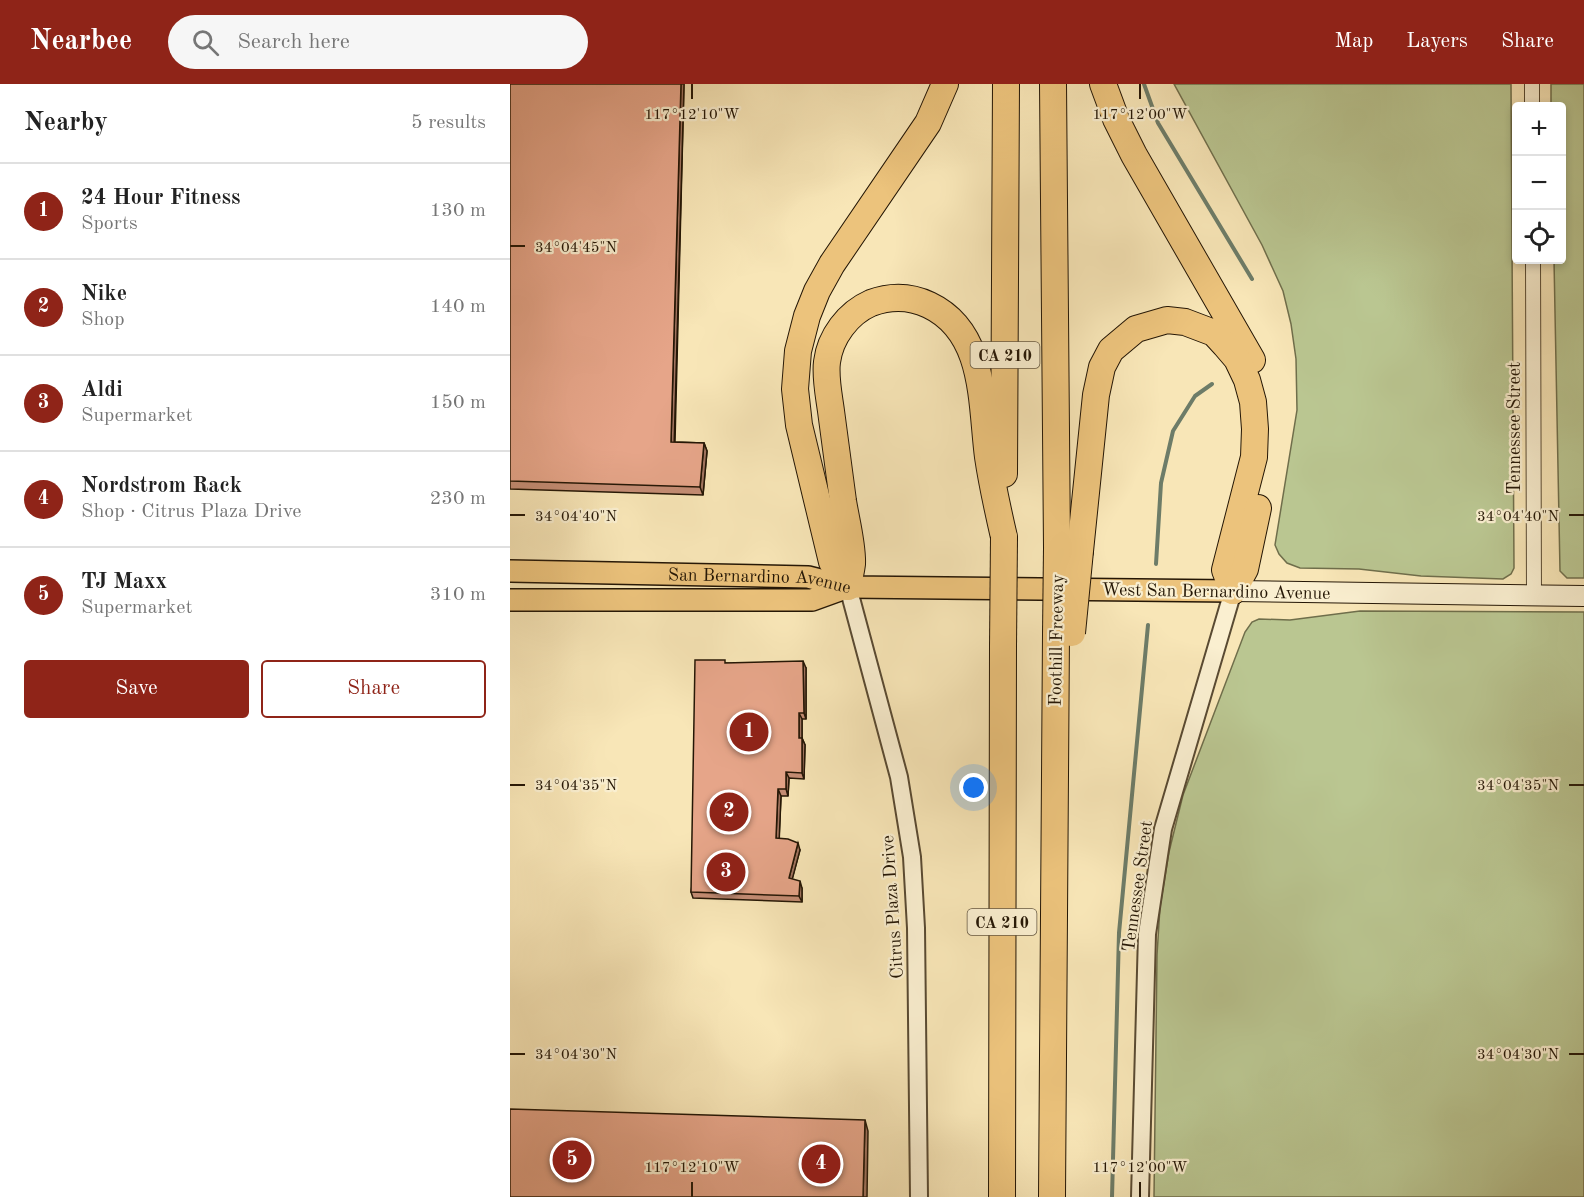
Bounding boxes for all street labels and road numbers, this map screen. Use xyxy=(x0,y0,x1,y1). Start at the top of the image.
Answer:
road number: CA 210 xyxy=(970,342,1040,368)
street label: Tennessee Street xyxy=(1506,362,1524,494)
street label: San Bernardino Avenue xyxy=(668,566,853,597)
street label: Foothill Freeway xyxy=(1047,573,1067,706)
street label: West San Bernardino Avenue xyxy=(1101,581,1331,603)
street label: Tennessee Street xyxy=(1120,819,1156,953)
street label: Citrus Plaza Drive xyxy=(879,834,907,979)
road number: CA 210 xyxy=(968,909,1036,935)

